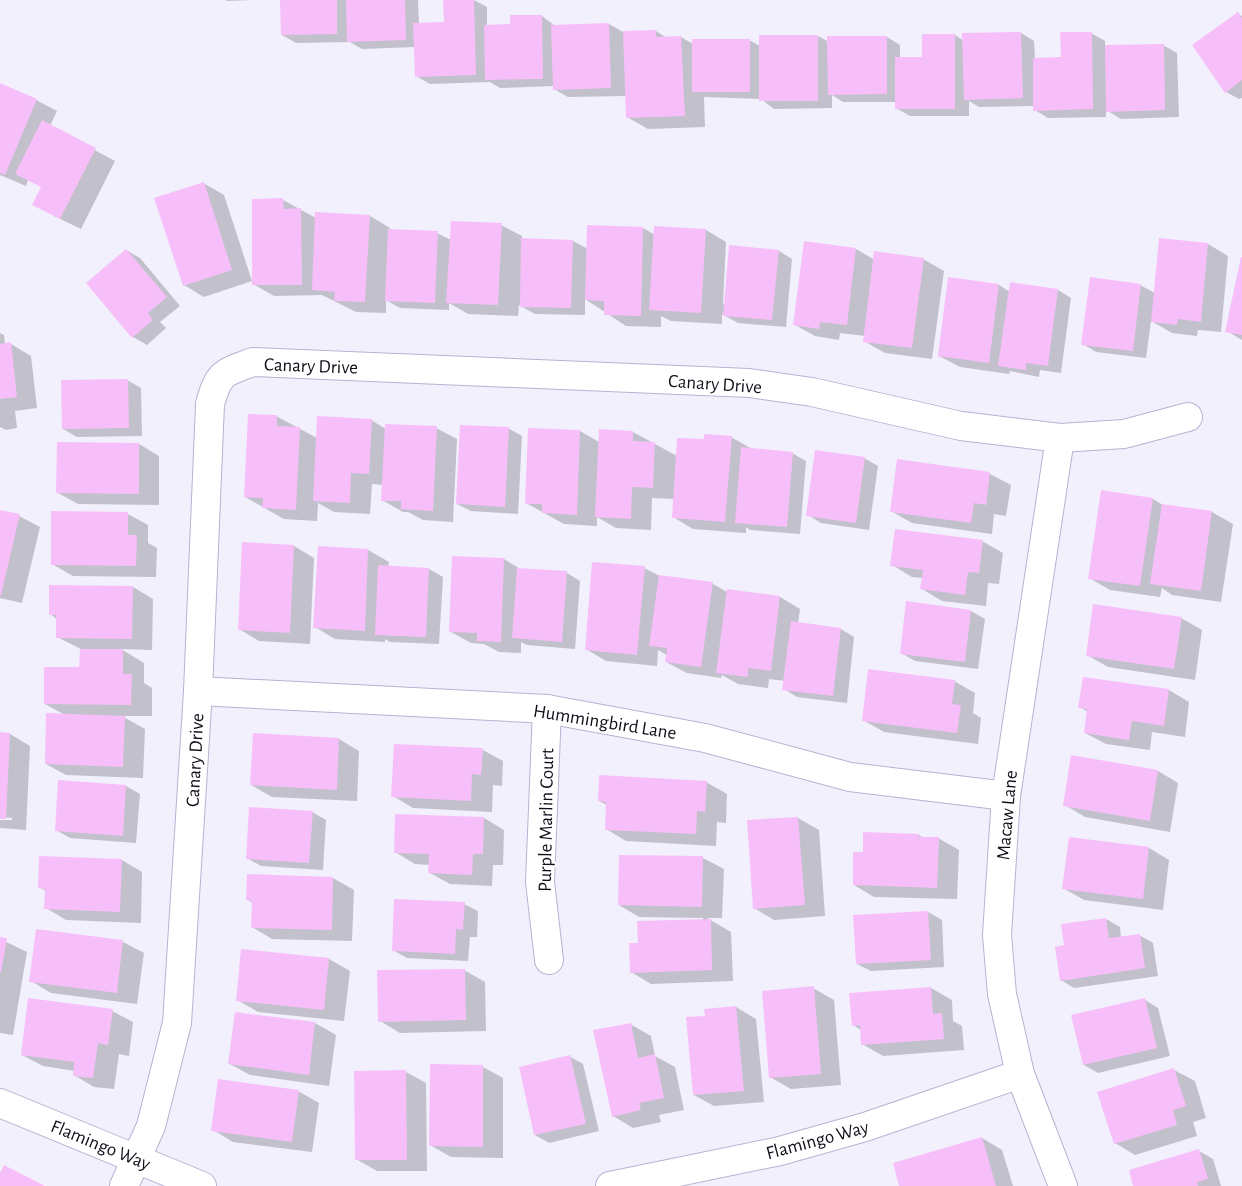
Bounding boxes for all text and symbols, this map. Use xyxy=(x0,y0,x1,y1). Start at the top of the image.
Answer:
street label: Canary Drive xyxy=(264,355,358,378)
street label: Canary Drive xyxy=(667,372,762,397)
street label: Hummingbird Lane xyxy=(532,702,678,743)
street label: Canary Drive xyxy=(184,713,207,808)
street label: Purple Marlin Court xyxy=(536,748,557,892)
street label: Macaw Lane xyxy=(994,769,1021,861)
street label: Flamingo Way xyxy=(48,1117,153,1174)
street label: Flamingo Way xyxy=(764,1118,871,1163)

